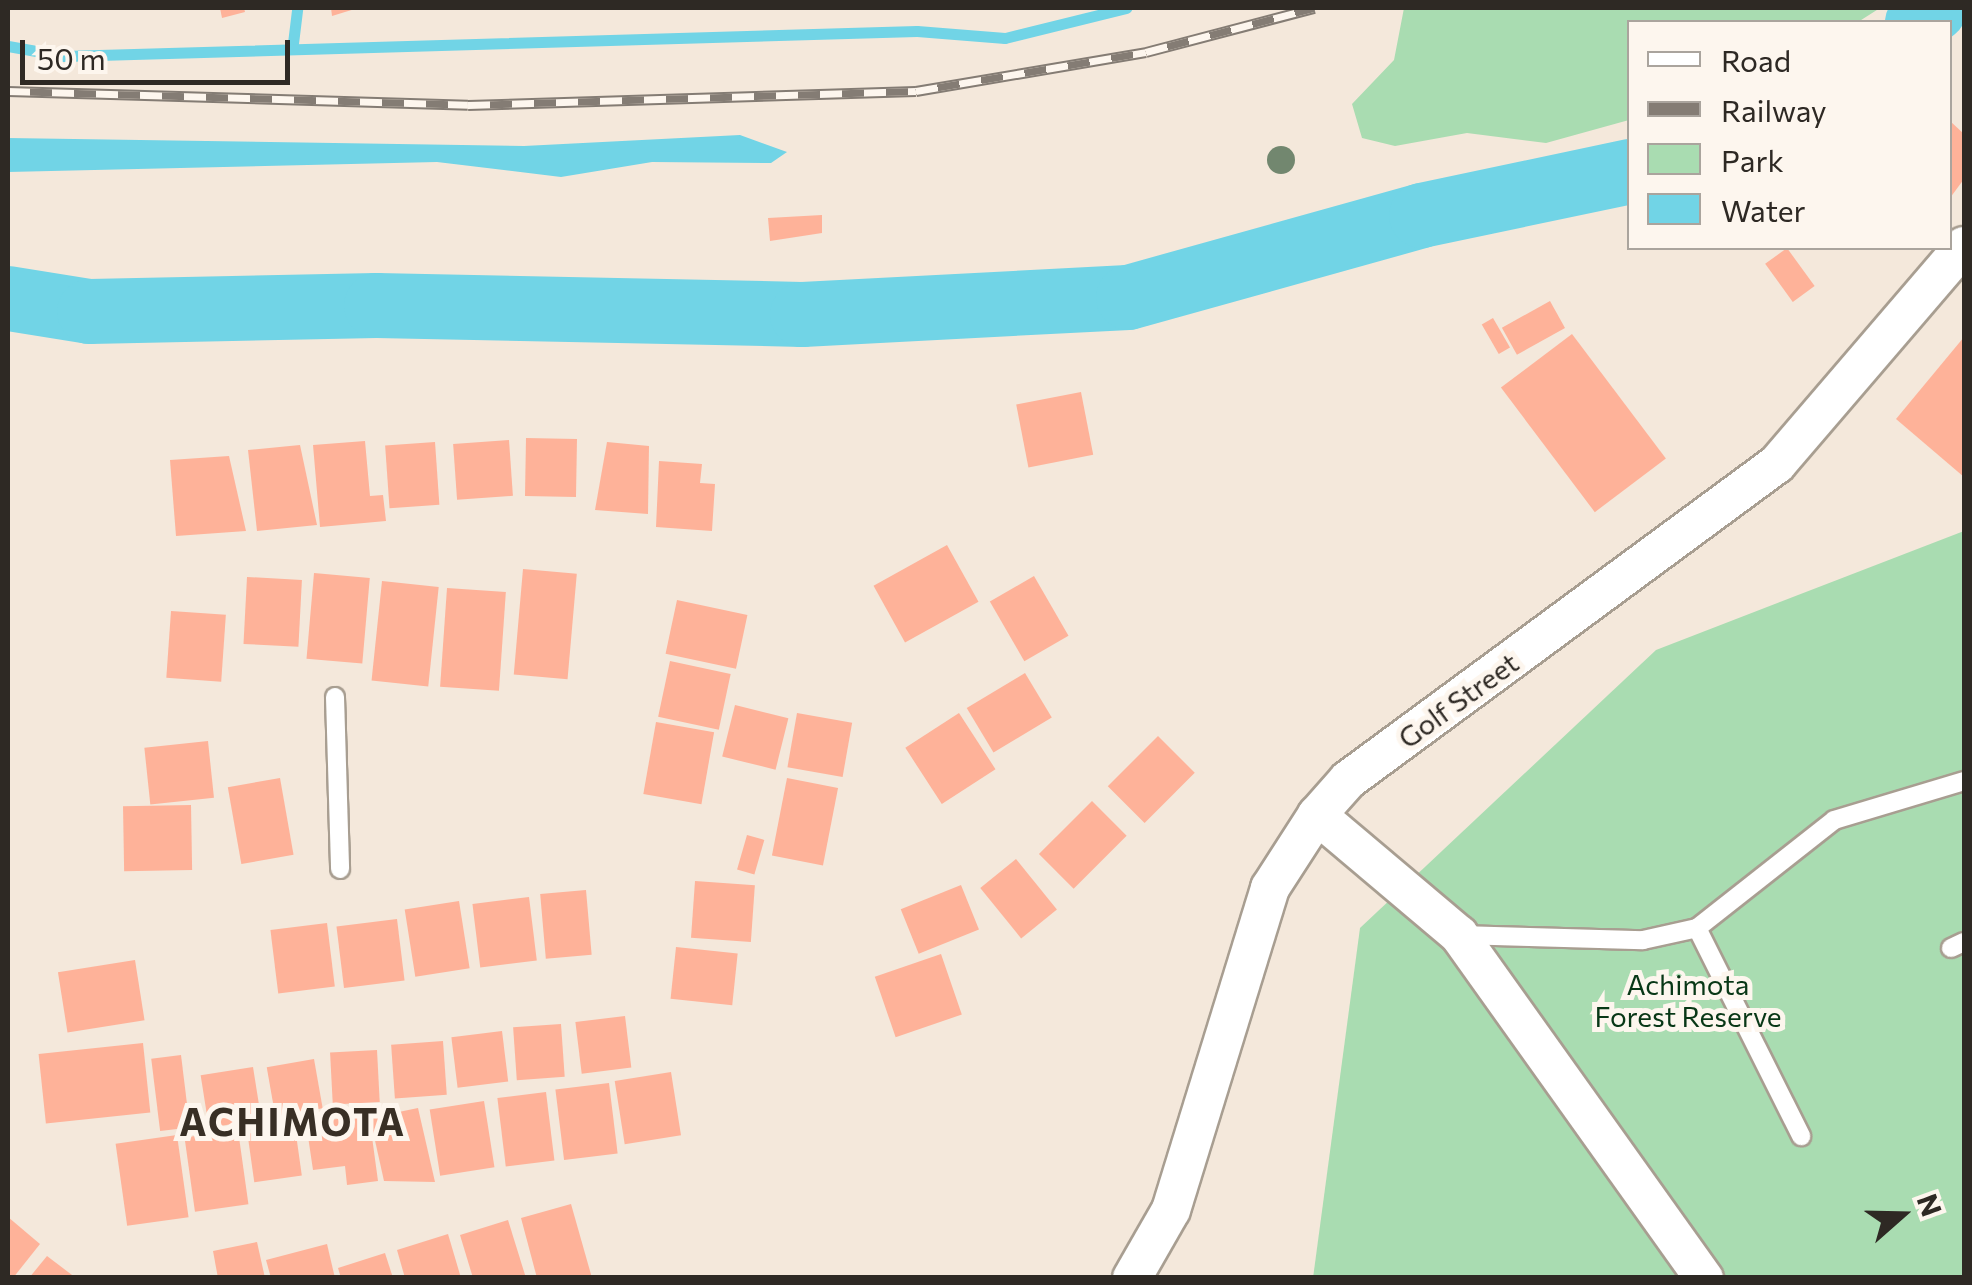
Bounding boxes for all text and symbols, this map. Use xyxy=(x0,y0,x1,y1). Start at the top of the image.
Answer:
scale bar xyxy=(25,20,295,82)
legend xyxy=(1627,20,1952,250)
text: 50 m xyxy=(37,39,106,76)
text: Road xyxy=(1721,41,1791,78)
text: Railway xyxy=(1721,91,1827,128)
text: Park xyxy=(1721,141,1784,178)
text: Water xyxy=(1721,191,1806,228)
street label: Golf Street xyxy=(1392,645,1524,755)
park label: Achimota Forest Reserve xyxy=(1594,967,1782,1033)
district label: ACHIMOTA xyxy=(179,1098,407,1144)
north arrow xyxy=(1852,1165,1952,1265)
text: N xyxy=(1911,1189,1950,1220)

